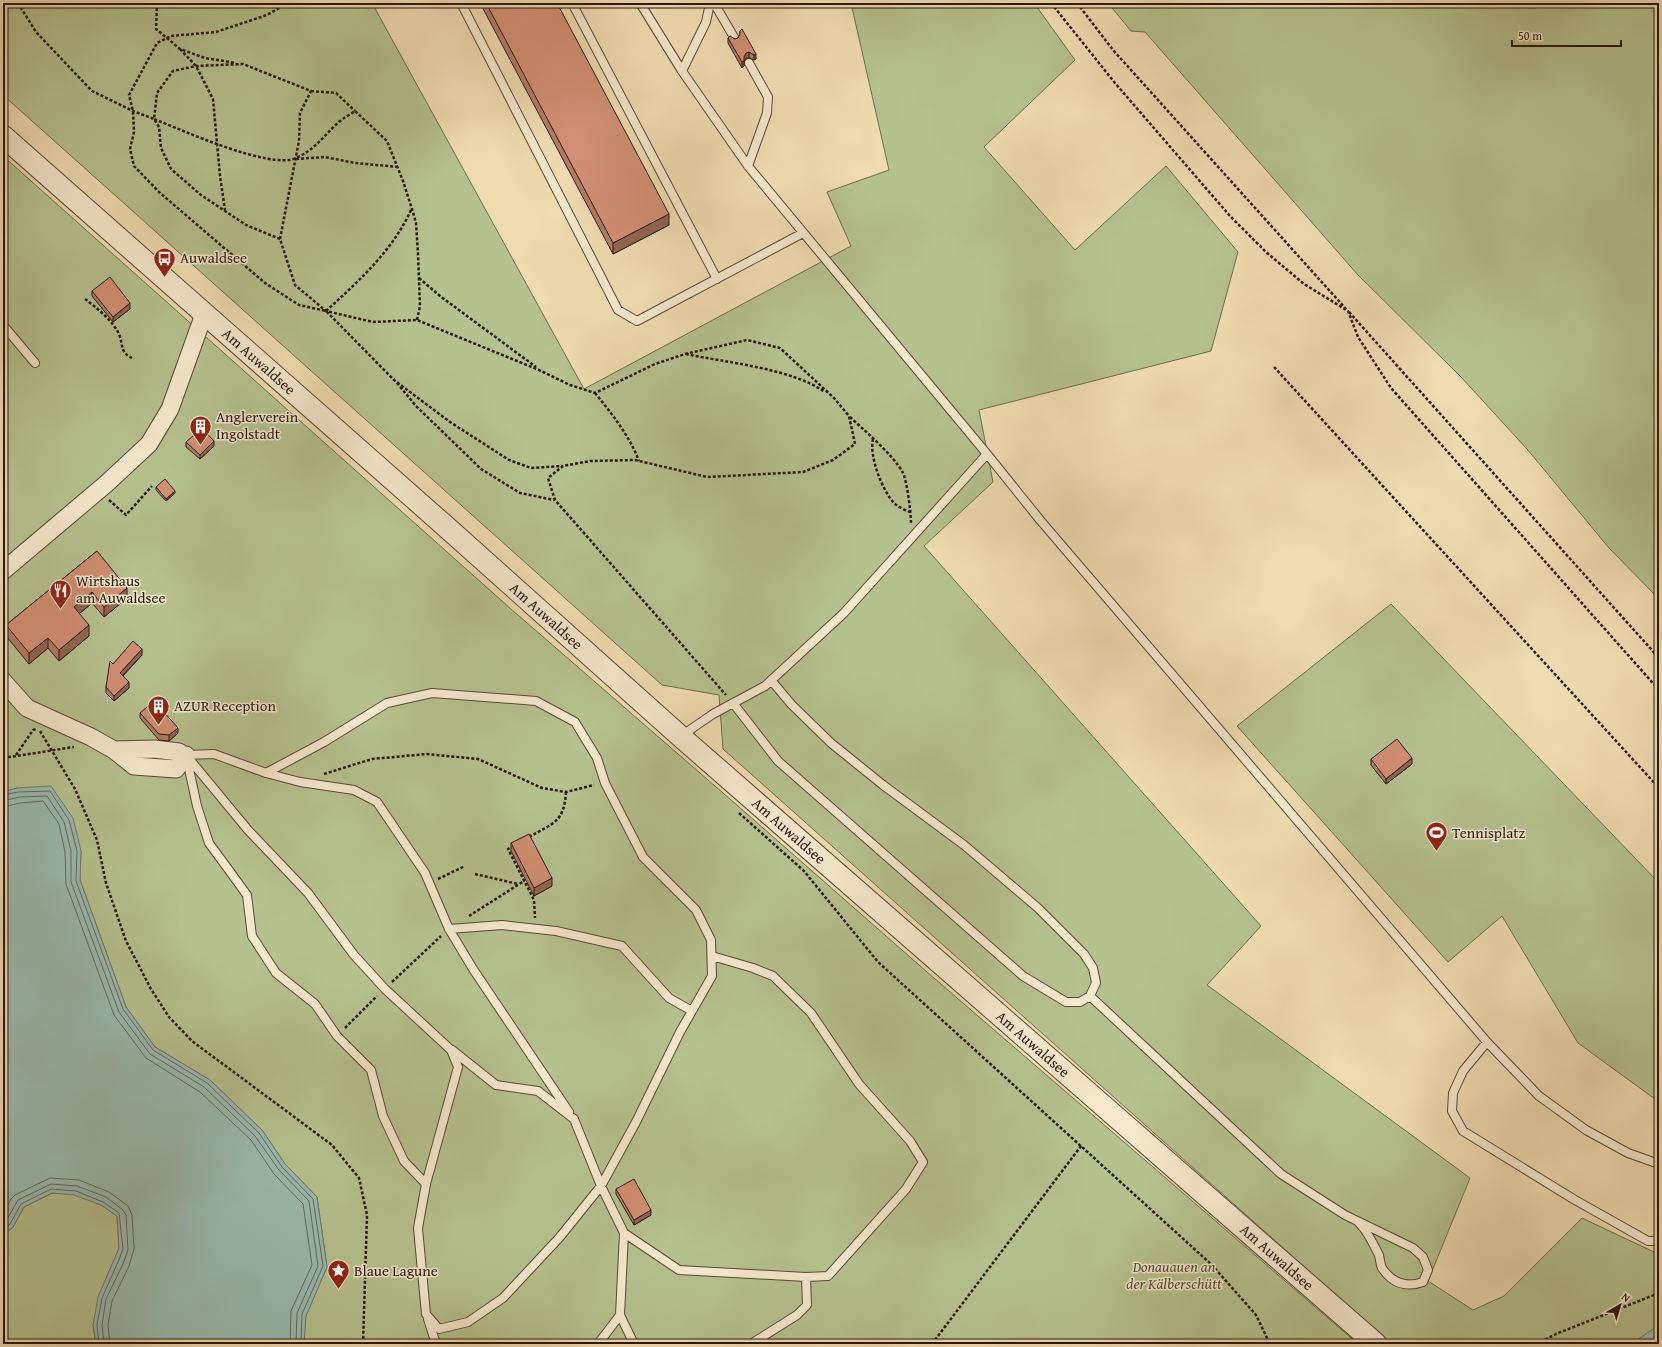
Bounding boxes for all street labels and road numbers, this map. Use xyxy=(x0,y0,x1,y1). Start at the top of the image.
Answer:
street label: Am Auwaldsee xyxy=(218,323,300,399)
street label: Am Auwaldsee xyxy=(505,577,588,654)
street label: Am Auwaldsee xyxy=(748,793,831,869)
street label: Am Auwaldsee xyxy=(992,1006,1075,1082)
street label: Am Auwaldsee xyxy=(1236,1219,1319,1295)

